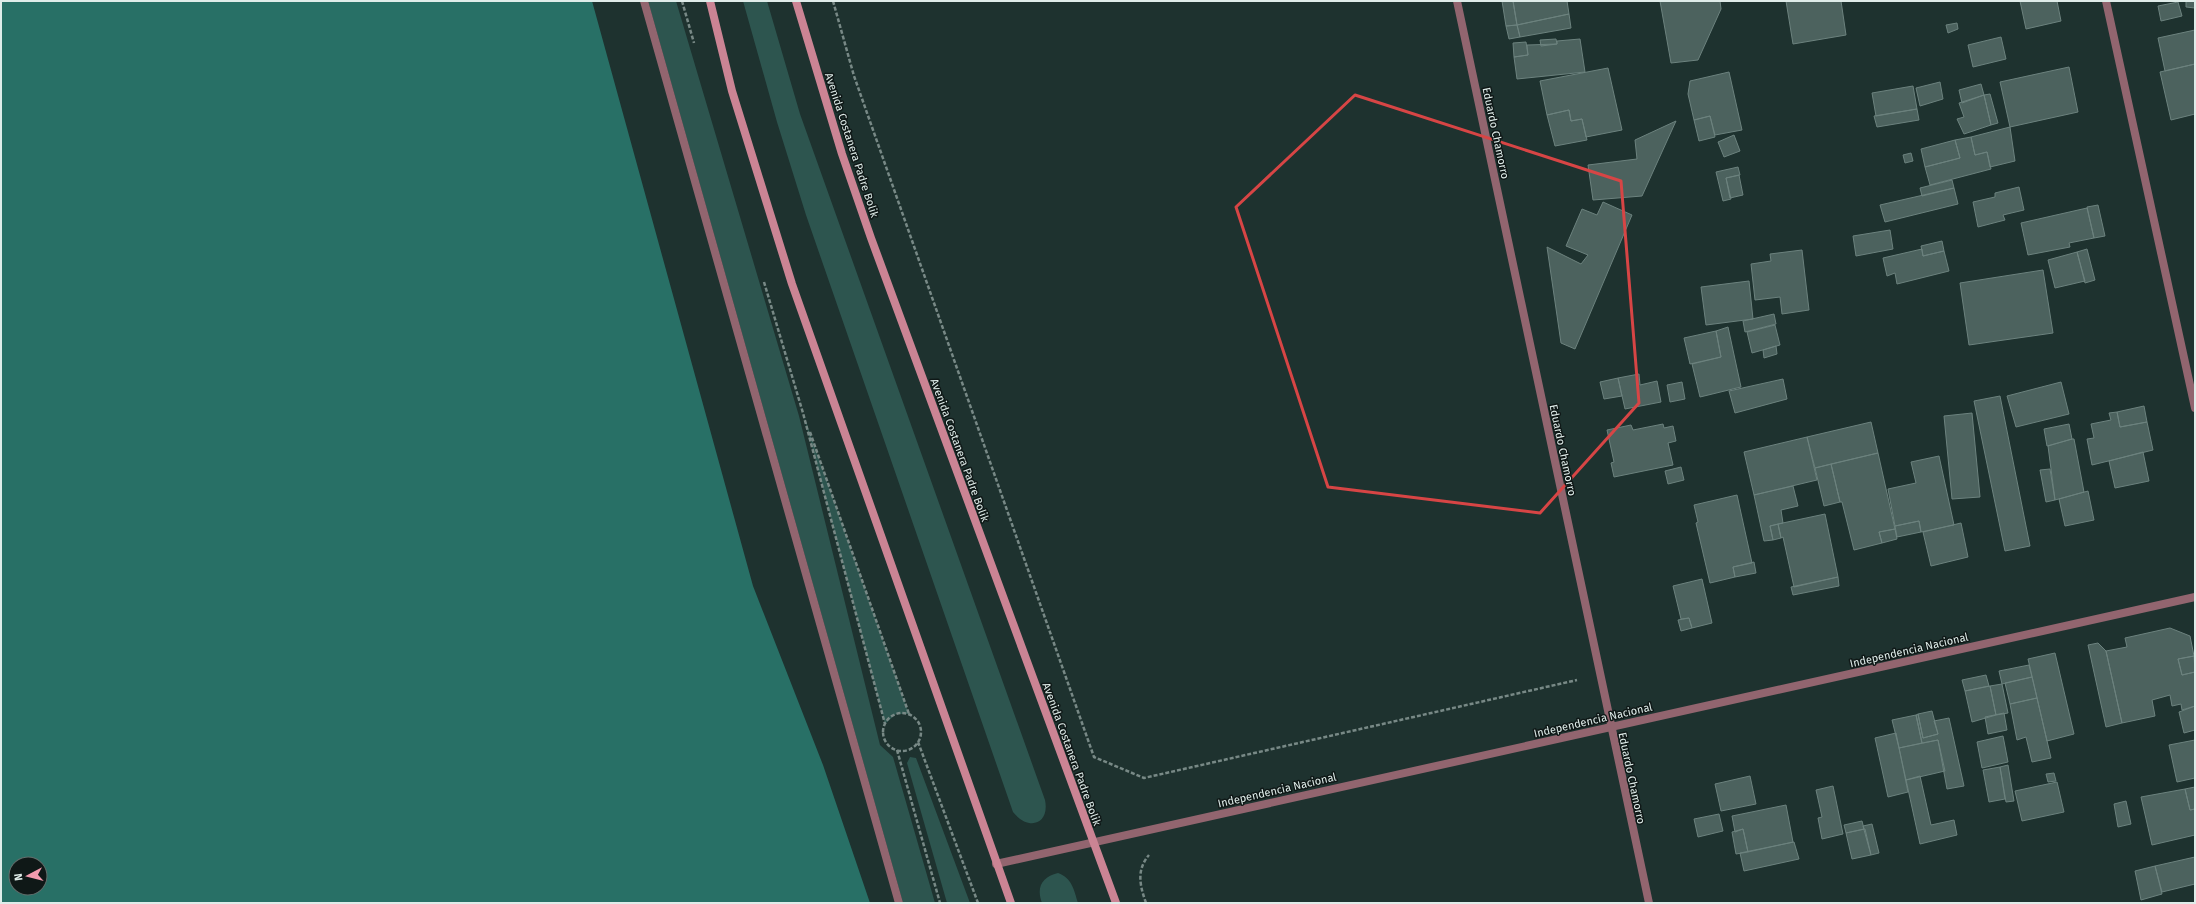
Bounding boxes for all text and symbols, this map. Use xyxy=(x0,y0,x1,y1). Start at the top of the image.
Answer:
street label: Avenida Costanera Padre Bolik xyxy=(822,71,881,220)
street label: Eduardo Chamorro xyxy=(1479,86,1512,180)
street label: Avenida Costanera Padre Bolik xyxy=(928,377,992,524)
street label: Eduardo Chamorro xyxy=(1546,403,1579,497)
street label: Independencia Nacional xyxy=(1849,631,1970,670)
street label: Avenida Costanera Padre Bolik xyxy=(1040,681,1104,828)
street label: Independencia Nacional xyxy=(1533,701,1654,740)
street label: Eduardo Chamorro xyxy=(1615,731,1648,825)
street label: Independencia Nacional xyxy=(1217,771,1338,810)
north arrow xyxy=(8,856,48,896)
text: N xyxy=(12,873,25,882)

